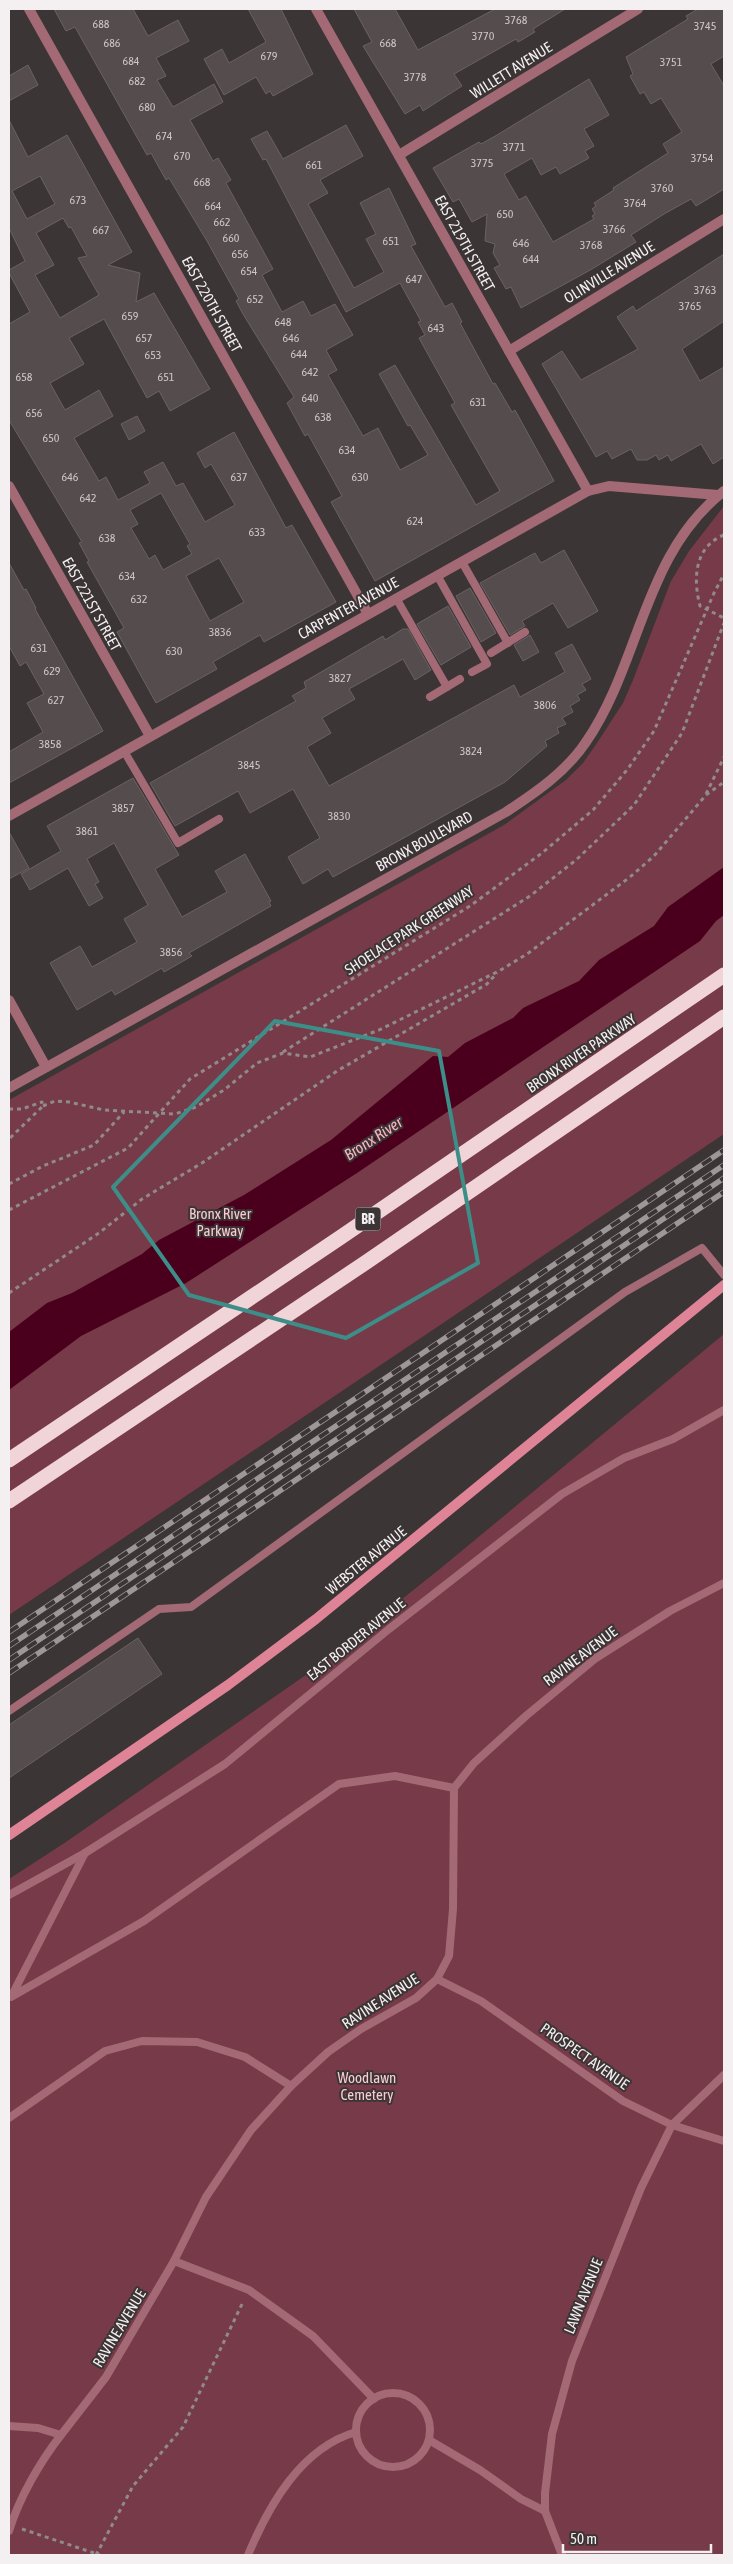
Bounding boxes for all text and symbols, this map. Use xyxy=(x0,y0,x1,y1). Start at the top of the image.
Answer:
house number: 3768 xyxy=(505,13,528,27)
house number: 688 xyxy=(93,17,110,31)
house number: 3745 xyxy=(694,19,716,33)
house number: 3770 xyxy=(472,29,495,43)
house number: 686 xyxy=(104,36,121,50)
house number: 668 xyxy=(380,36,397,50)
street label: WILLETT AVENUE xyxy=(467,38,555,102)
house number: 679 xyxy=(261,49,278,63)
house number: 684 xyxy=(123,54,140,68)
house number: 3751 xyxy=(660,55,683,69)
house number: 3778 xyxy=(404,70,427,84)
house number: 682 xyxy=(129,74,145,88)
house number: 680 xyxy=(139,100,156,114)
house number: 674 xyxy=(156,129,173,143)
house number: 3771 xyxy=(503,140,526,154)
house number: 670 xyxy=(174,149,191,163)
house number: 3754 xyxy=(691,151,714,165)
house number: 3775 xyxy=(471,156,493,170)
house number: 661 xyxy=(306,158,323,172)
house number: 668 xyxy=(194,175,211,189)
house number: 3760 xyxy=(651,181,674,195)
street label: EAST 219TH STREET xyxy=(432,192,499,294)
house number: 673 xyxy=(70,193,86,207)
house number: 3764 xyxy=(624,196,647,210)
house number: 664 xyxy=(205,199,222,213)
house number: 650 xyxy=(497,207,514,221)
house number: 662 xyxy=(214,215,230,229)
house number: 3766 xyxy=(603,222,626,236)
house number: 667 xyxy=(93,223,110,237)
house number: 660 xyxy=(223,231,240,245)
house number: 651 xyxy=(383,234,400,248)
house number: 646 xyxy=(513,236,530,250)
street label: OLINVILLE AVENUE xyxy=(561,237,658,307)
house number: 3768 xyxy=(580,238,603,252)
house number: 656 xyxy=(232,247,249,261)
house number: 644 xyxy=(523,252,540,266)
street label: EAST 220TH STREET xyxy=(179,253,246,355)
house number: 654 xyxy=(241,264,258,278)
house number: 647 xyxy=(406,272,423,286)
house number: 3763 xyxy=(694,283,716,297)
house number: 652 xyxy=(247,292,263,306)
house number: 3765 xyxy=(679,299,701,313)
house number: 659 xyxy=(122,309,139,323)
house number: 648 xyxy=(275,315,292,329)
house number: 643 xyxy=(428,321,444,335)
house number: 657 xyxy=(136,331,153,345)
house number: 646 xyxy=(283,331,300,345)
house number: 644 xyxy=(291,347,308,361)
house number: 653 xyxy=(145,348,161,362)
house number: 642 xyxy=(302,365,318,379)
house number: 658 xyxy=(16,370,33,384)
house number: 651 xyxy=(158,370,175,384)
house number: 640 xyxy=(302,391,319,405)
house number: 631 xyxy=(470,395,487,409)
house number: 656 xyxy=(26,406,43,420)
house number: 638 xyxy=(315,410,332,424)
house number: 650 xyxy=(43,431,60,445)
house number: 634 xyxy=(339,443,356,457)
house number: 646 xyxy=(62,470,79,484)
house number: 637 xyxy=(231,470,248,484)
house number: 630 xyxy=(352,470,369,484)
house number: 642 xyxy=(80,491,96,505)
house number: 624 xyxy=(407,514,424,528)
house number: 633 xyxy=(249,525,265,539)
house number: 638 xyxy=(99,531,116,545)
street label: EAST 221ST STREET xyxy=(59,554,125,654)
house number: 634 xyxy=(119,569,136,583)
street label: CARPENTER AVENUE xyxy=(295,573,401,642)
house number: 632 xyxy=(131,592,147,606)
house number: 3836 xyxy=(209,625,232,639)
house number: 631 xyxy=(31,641,48,655)
house number: 630 xyxy=(166,644,183,658)
house number: 629 xyxy=(44,664,61,678)
house number: 3827 xyxy=(329,671,352,685)
house number: 627 xyxy=(48,693,65,707)
house number: 3806 xyxy=(534,698,557,712)
house number: 3858 xyxy=(39,737,62,751)
house number: 3824 xyxy=(460,744,483,758)
house number: 3845 xyxy=(238,758,260,772)
house number: 3857 xyxy=(112,801,135,815)
street label: BRONX BOULEVARD xyxy=(373,807,475,875)
house number: 3830 xyxy=(328,809,351,823)
house number: 3861 xyxy=(76,824,99,838)
street label: SHOELACE PARK GREENWAY xyxy=(341,882,477,978)
house number: 3856 xyxy=(160,945,183,959)
street label: BRONX RIVER PARKWAY xyxy=(523,1010,639,1096)
water label: Bronx River xyxy=(340,1112,407,1163)
park label: Bronx River Parkway xyxy=(189,1205,252,1239)
road number: BR xyxy=(356,1208,380,1230)
street label: WEBSTER AVENUE xyxy=(323,1522,410,1597)
street label: EAST BORDER AVENUE xyxy=(304,1594,409,1684)
street label: RAVINE AVENUE xyxy=(540,1622,621,1689)
street label: RAVINE AVENUE xyxy=(339,1970,422,2032)
street label: PROSPECT AVENUE xyxy=(538,2019,633,2093)
park label: Woodlawn Cemetery xyxy=(338,2069,396,2103)
street label: LAWN AVENUE xyxy=(560,2255,606,2336)
street label: RAVINE AVENUE xyxy=(89,2285,149,2370)
scale bar xyxy=(563,2522,710,2554)
text: 50 m xyxy=(570,2530,597,2547)

